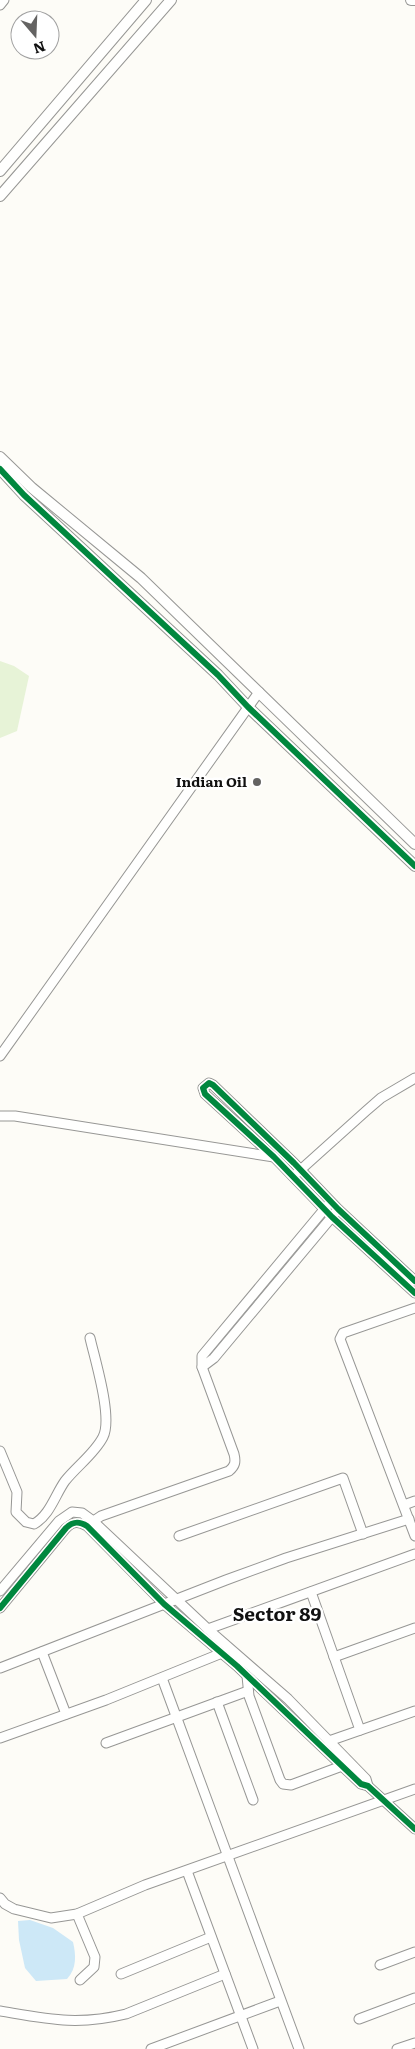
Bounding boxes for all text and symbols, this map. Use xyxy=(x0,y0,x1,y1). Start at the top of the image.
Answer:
north arrow xyxy=(10,10,60,60)
text: N xyxy=(31,37,48,60)
place label: Indian Oil xyxy=(176,771,247,791)
marker: Indian Oil xyxy=(251,776,263,788)
district label: Sector 89 xyxy=(233,1599,321,1627)

